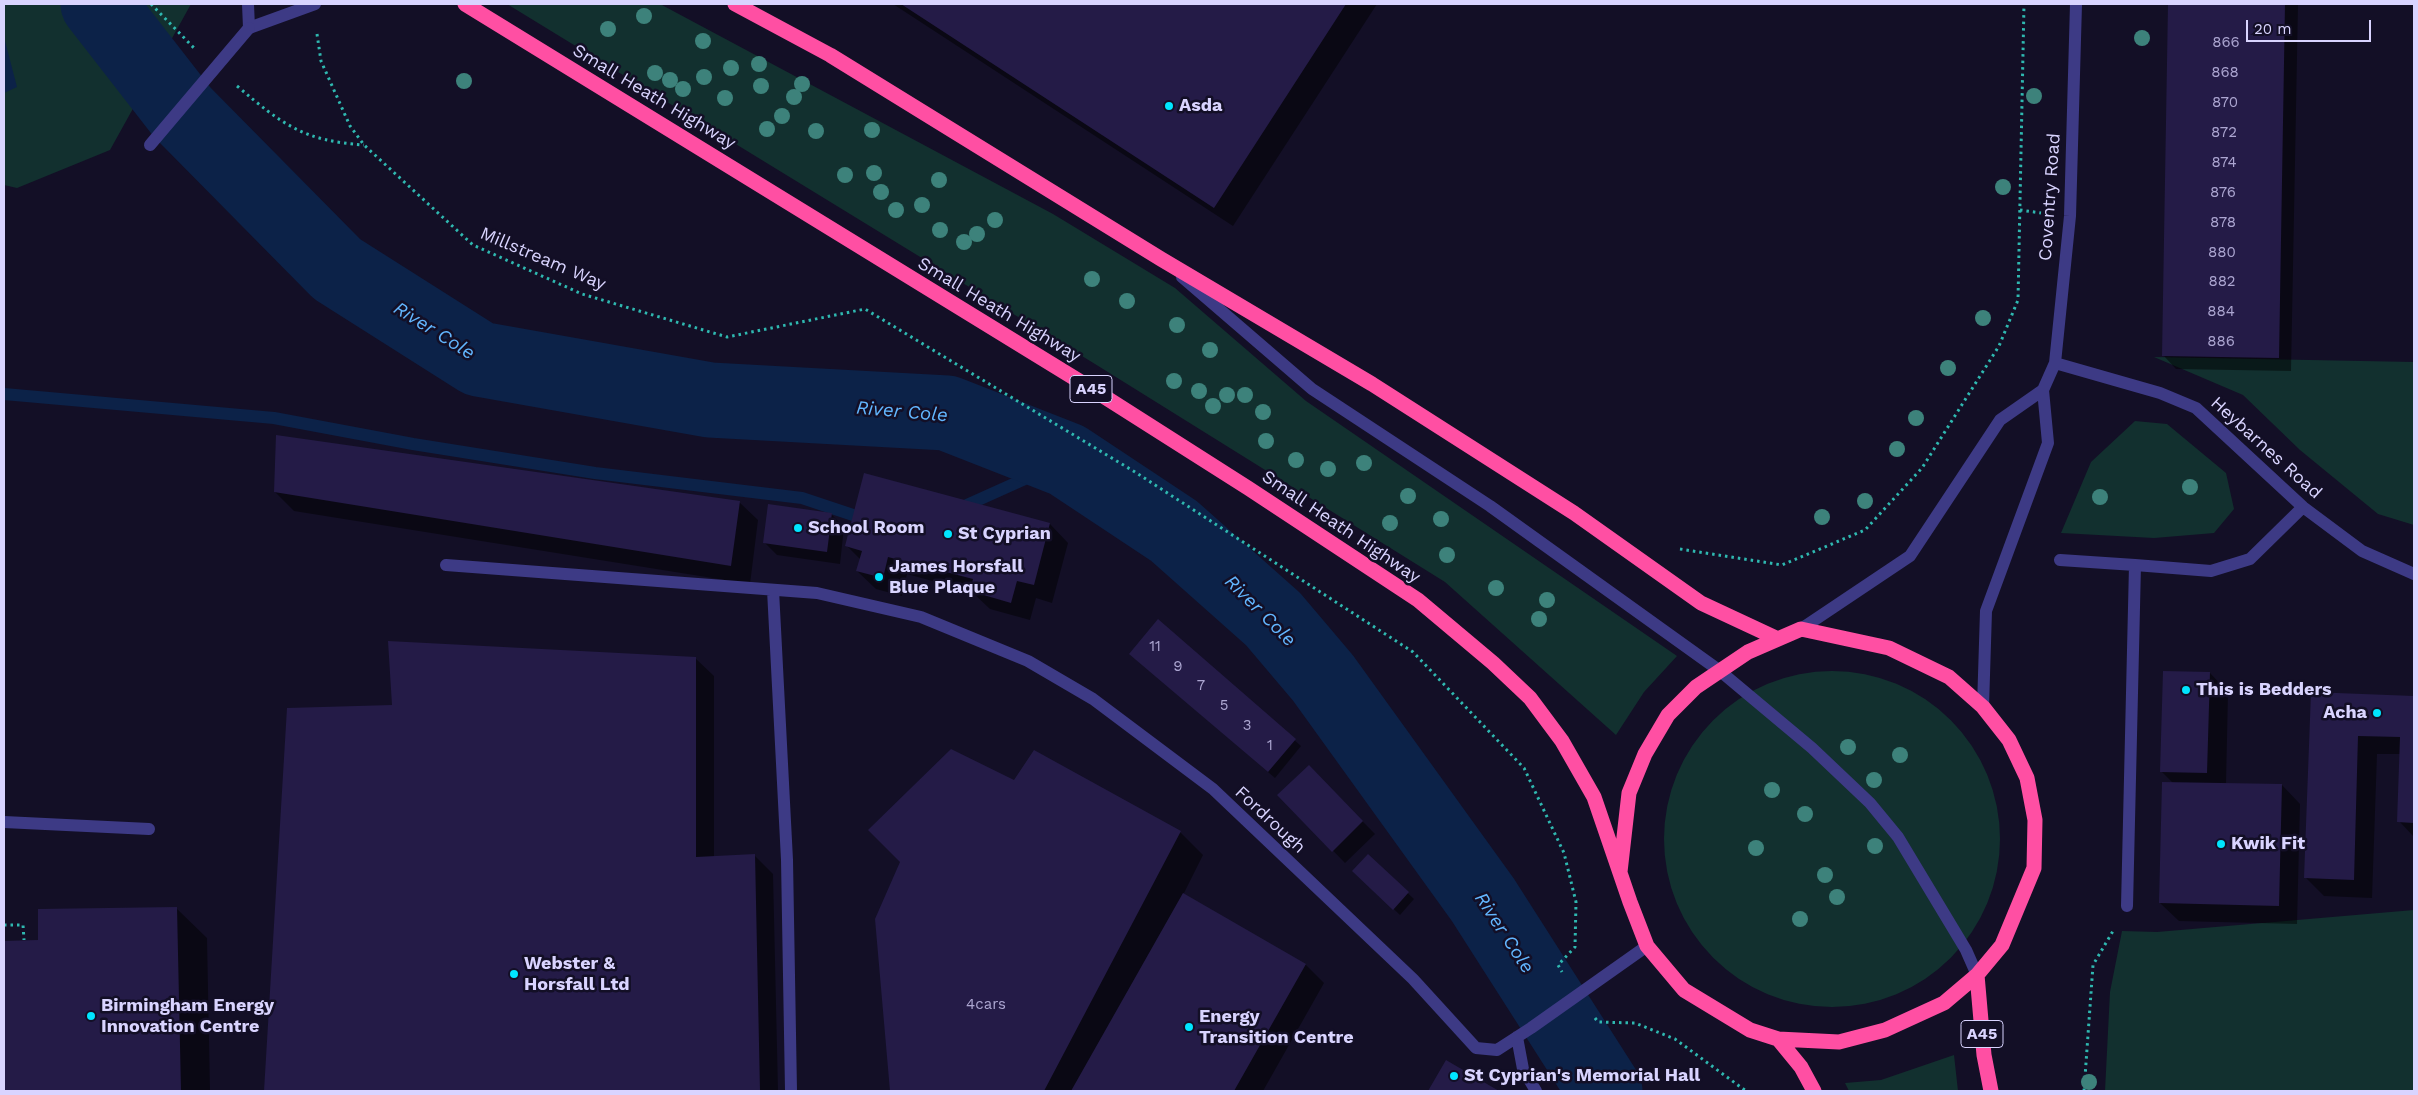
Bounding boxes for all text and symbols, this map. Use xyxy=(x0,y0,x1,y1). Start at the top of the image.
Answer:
scale bar xyxy=(2248,10,2373,42)
text: 20 m xyxy=(2254,20,2292,38)
house number: 866 xyxy=(2212,34,2240,52)
street label: Small Heath Highway xyxy=(569,40,739,154)
house number: 868 xyxy=(2211,64,2239,82)
house number: 870 xyxy=(2212,94,2238,112)
place label: Asda xyxy=(1179,95,1222,117)
marker: Asda xyxy=(1163,100,1175,112)
house number: 872 xyxy=(2211,124,2237,142)
street label: Coventry Road xyxy=(2035,132,2065,262)
house number: 874 xyxy=(2211,154,2237,172)
house number: 876 xyxy=(2210,184,2236,202)
house number: 878 xyxy=(2210,214,2236,232)
street label: Millstream Way xyxy=(477,223,609,295)
house number: 880 xyxy=(2208,244,2236,262)
street label: Small Heath Highway xyxy=(914,253,1084,367)
house number: 882 xyxy=(2208,273,2236,291)
water label: River Cole xyxy=(389,297,479,365)
house number: 884 xyxy=(2207,303,2235,321)
house number: 886 xyxy=(2207,333,2235,351)
road number: A45 xyxy=(1070,376,1112,402)
street label: Heybarnes Road xyxy=(2206,392,2326,504)
water label: River Cole xyxy=(855,397,949,427)
street label: Small Heath Highway xyxy=(1258,466,1424,588)
place label: School Room xyxy=(808,517,924,539)
marker: School Room xyxy=(792,522,804,534)
place label: St Cyprian xyxy=(958,523,1051,545)
marker: St Cyprian xyxy=(942,528,954,540)
place label: James Horsfall Blue Plaque xyxy=(889,556,1023,598)
marker: James Horsfall Blue Plaque xyxy=(873,571,885,583)
water label: River Cole xyxy=(1220,571,1300,651)
house number: 11 xyxy=(1149,638,1161,656)
house number: 9 xyxy=(1173,658,1183,676)
house number: 7 xyxy=(1197,677,1205,695)
place label: This is Bedders xyxy=(2196,679,2332,701)
marker: This is Bedders xyxy=(2180,684,2192,696)
house number: 5 xyxy=(1220,697,1228,715)
place label: Acha xyxy=(2323,702,2367,724)
marker: Acha xyxy=(2371,707,2383,719)
house number: 3 xyxy=(1243,717,1251,735)
house number: 1 xyxy=(1267,737,1273,755)
street label: Fordrough xyxy=(1230,782,1310,858)
place label: Kwik Fit xyxy=(2231,833,2305,855)
marker: Kwik Fit xyxy=(2215,838,2227,850)
water label: River Cole xyxy=(1469,888,1539,978)
place label: Webster & Horsfall Ltd xyxy=(524,953,630,996)
marker: Webster & Horsfall Ltd xyxy=(508,968,520,980)
place label: Birmingham Energy Innovation Centre xyxy=(101,995,274,1038)
house number: 4cars xyxy=(966,996,1006,1014)
place label: Energy Transition Centre xyxy=(1199,1006,1354,1048)
marker: Birmingham Energy Innovation Centre xyxy=(85,1010,97,1022)
marker: Energy Transition Centre xyxy=(1183,1021,1195,1033)
road number: A45 xyxy=(1961,1021,2003,1048)
place label: St Cyprian's Memorial Hall xyxy=(1464,1065,1700,1087)
marker: St Cyprian's Memorial Hall xyxy=(1448,1070,1460,1082)

